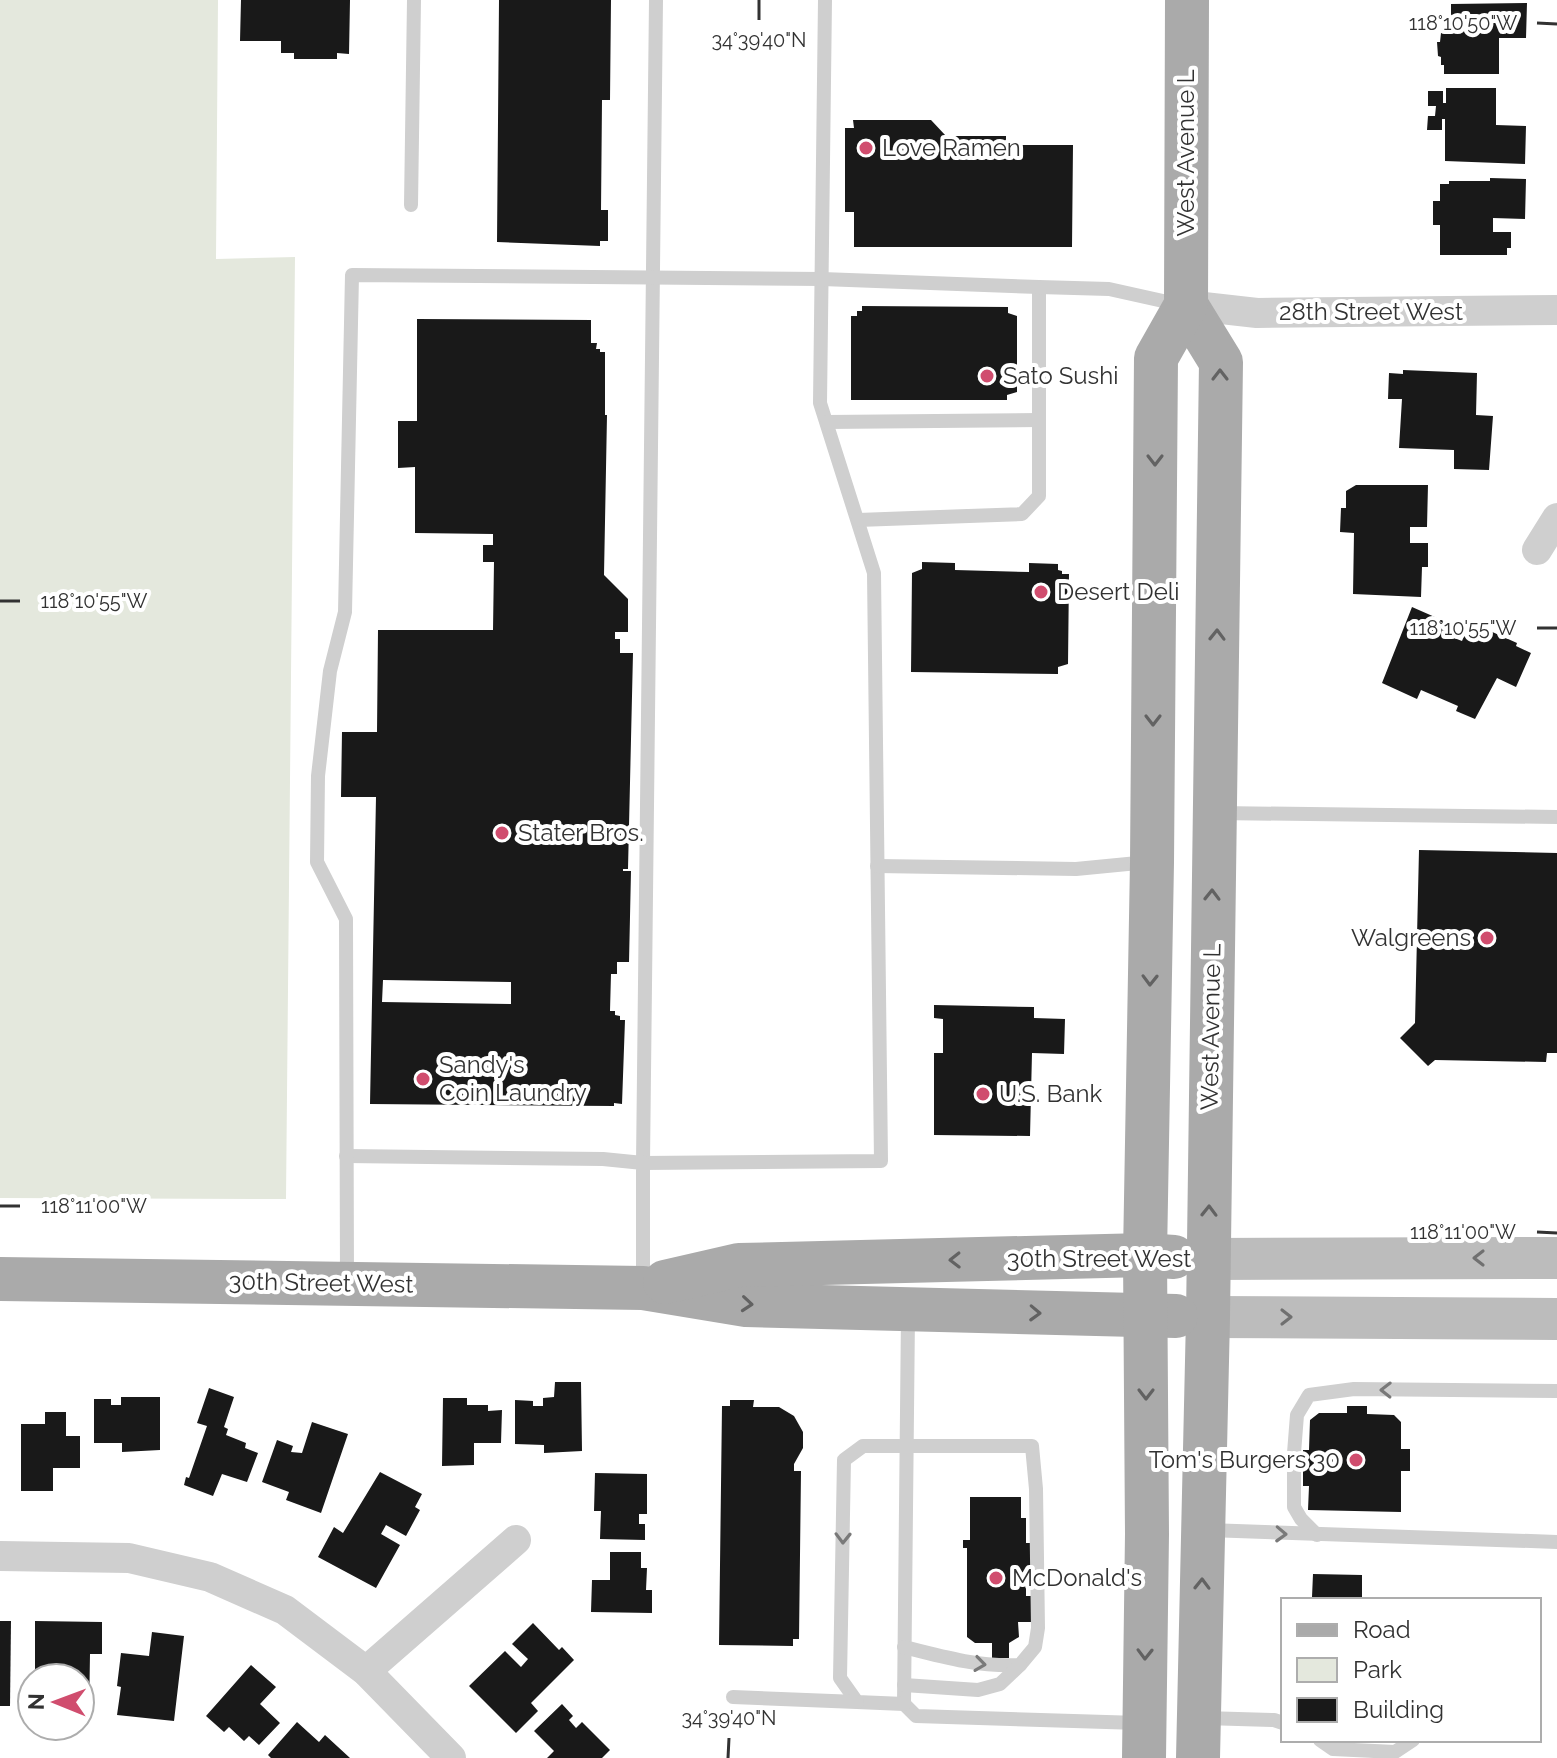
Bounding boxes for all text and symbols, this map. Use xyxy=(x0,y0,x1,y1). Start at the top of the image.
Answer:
text: 118°10'50"W xyxy=(1409,11,1517,35)
text: 34°39'40"N xyxy=(711,28,807,52)
street label: West Avenue L xyxy=(1171,70,1200,236)
place label: Love Ramen xyxy=(882,133,1021,162)
marker: Love Ramen xyxy=(857,139,875,157)
street label: 28th Street West xyxy=(1279,297,1463,326)
place label: Sato Sushi xyxy=(1003,361,1118,390)
marker: Sato Sushi xyxy=(978,367,996,385)
one-way arrow xyxy=(1212,368,1229,381)
one-way arrow xyxy=(1146,454,1164,467)
place label: Desert Deli xyxy=(1057,577,1180,606)
marker: Desert Deli xyxy=(1032,583,1050,601)
text: 118°10'55"W xyxy=(40,589,148,613)
text: 118°10'55"W xyxy=(1409,616,1517,640)
one-way arrow xyxy=(1208,628,1225,641)
one-way arrow xyxy=(1144,714,1162,727)
place label: Stater Bros. xyxy=(518,818,644,847)
marker: Stater Bros. xyxy=(493,824,511,842)
one-way arrow xyxy=(1203,888,1221,901)
place label: Walgreens xyxy=(1351,923,1471,952)
marker: Walgreens xyxy=(1478,929,1496,947)
street label: West Avenue L xyxy=(1195,943,1226,1111)
one-way arrow xyxy=(1141,974,1159,987)
place label: Sandy's Coin Laundry xyxy=(439,1050,587,1107)
marker: Sandy's Coin Laundry xyxy=(414,1070,432,1088)
place label: U.S. Bank xyxy=(999,1079,1103,1108)
marker: U.S. Bank xyxy=(974,1085,992,1103)
text: 118°11'00"W xyxy=(41,1194,147,1218)
one-way arrow xyxy=(1200,1204,1218,1217)
text: 118°11'00"W xyxy=(1410,1220,1516,1244)
street label: 30th Street West xyxy=(1007,1244,1191,1273)
one-way arrow xyxy=(1472,1249,1485,1267)
one-way arrow xyxy=(948,1251,961,1269)
street label: 30th Street West xyxy=(228,1266,414,1299)
one-way arrow xyxy=(741,1295,754,1312)
one-way arrow xyxy=(1029,1304,1042,1322)
one-way arrow xyxy=(1280,1308,1293,1326)
one-way arrow xyxy=(1379,1381,1392,1399)
one-way arrow xyxy=(1137,1388,1155,1401)
place label: Tom's Burgers 30 xyxy=(1149,1445,1340,1474)
marker: Tom's Burgers 30 xyxy=(1347,1451,1365,1469)
one-way arrow xyxy=(1275,1525,1288,1542)
one-way arrow xyxy=(834,1532,852,1545)
place label: McDonald's xyxy=(1012,1563,1142,1592)
marker: McDonald's xyxy=(987,1569,1005,1587)
one-way arrow xyxy=(1193,1577,1211,1590)
legend xyxy=(1281,1598,1541,1742)
text: Road xyxy=(1353,1615,1411,1644)
one-way arrow xyxy=(1137,1648,1154,1661)
one-way arrow xyxy=(973,1655,986,1672)
text: Park xyxy=(1353,1655,1402,1684)
north arrow xyxy=(16,1662,96,1742)
text: N xyxy=(23,1693,49,1710)
text: Building xyxy=(1353,1695,1444,1724)
text: 34°39'40"N xyxy=(681,1706,777,1730)

